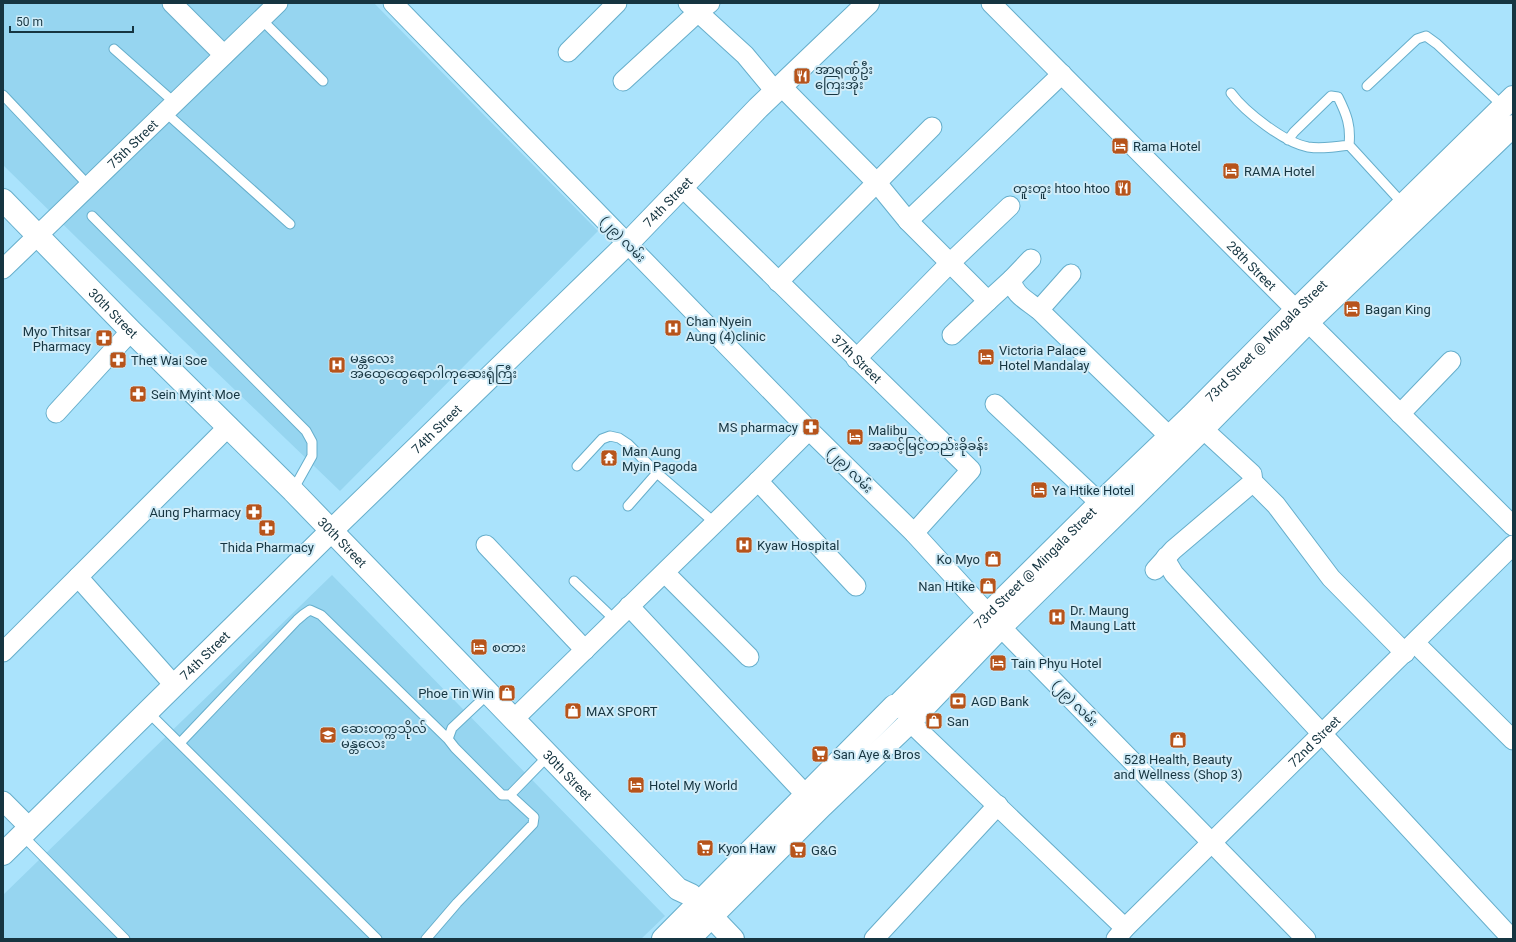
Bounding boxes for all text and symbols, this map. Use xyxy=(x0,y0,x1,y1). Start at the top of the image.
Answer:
scale bar xyxy=(10,8,133,34)
text: 50 m xyxy=(16,15,43,29)
place label: အာရုဏ်ဦး ကြေးအိုး xyxy=(815,61,873,95)
restaurant icon: အာရုဏ်ဦး ကြေးအိုး xyxy=(792,66,812,86)
street label: 75th Street xyxy=(104,116,160,171)
hotel icon: Rama Hotel xyxy=(1110,136,1130,156)
place label: Rama Hotel xyxy=(1133,139,1201,154)
hotel icon: RAMA Hotel xyxy=(1221,161,1241,181)
place label: RAMA Hotel xyxy=(1244,164,1315,179)
street label: 74th Street xyxy=(640,174,695,230)
restaurant icon: တူးတူး htoo htoo xyxy=(1113,178,1133,198)
place label: တူးတူး htoo htoo xyxy=(1013,181,1110,199)
street label: (၂၉) လမ်း xyxy=(595,212,649,267)
street label: 28th Street xyxy=(1224,238,1280,293)
street label: 73rd Street @ Mingala Street xyxy=(1202,277,1330,405)
street label: 30th Street xyxy=(86,285,141,341)
hotel icon: Bagan King xyxy=(1342,299,1362,319)
place label: Bagan King xyxy=(1365,302,1431,317)
place label: Chan Nyein Aung (4)clinic xyxy=(686,314,766,344)
hospital icon: Chan Nyein Aung (4)clinic xyxy=(663,318,683,338)
place label: Myo Thitsar Pharmacy xyxy=(23,324,92,354)
pharmacy icon: Myo Thitsar Pharmacy xyxy=(94,328,114,348)
street label: 37th Street xyxy=(829,331,885,386)
place label: Victoria Palace Hotel Mandalay xyxy=(999,343,1090,373)
hotel icon: Victoria Palace Hotel Mandalay xyxy=(976,347,996,367)
pharmacy icon: Thet Wai Soe xyxy=(108,350,128,370)
place label: မန္တလေး အထွေထွေရောဂါကုဆေးရုံကြီး xyxy=(350,351,517,384)
place label: Thet Wai Soe xyxy=(131,353,207,368)
hospital icon: မန္တလေး အထွေထွေရောဂါကုဆေးရုံကြီး xyxy=(327,355,347,375)
pharmacy icon: Sein Myint Moe xyxy=(128,384,148,404)
place label: Sein Myint Moe xyxy=(151,387,240,402)
street label: 74th Street xyxy=(408,401,464,456)
pharmacy icon: MS pharmacy xyxy=(801,417,821,437)
place label: MS pharmacy xyxy=(718,420,798,435)
place label: Malibu အဆင့်မြင့်တည်းခိုခန်း xyxy=(868,423,988,456)
hotel icon: Malibu အဆင့်မြင့်တည်းခိုခန်း xyxy=(845,427,865,447)
street label: (၂၉) လမ်း xyxy=(822,443,877,498)
place label: Man Aung Myin Pagoda xyxy=(622,444,697,474)
temple icon: Man Aung Myin Pagoda xyxy=(599,448,619,468)
hotel icon: Ya Htike Hotel xyxy=(1029,480,1049,500)
place label: Ya Htike Hotel xyxy=(1052,483,1134,498)
pharmacy icon: Aung Pharmacy xyxy=(244,502,264,522)
street label: 73rd Street @ Mingala Street xyxy=(971,504,1099,631)
place label: Aung Pharmacy xyxy=(149,505,241,520)
street label: 30th Street xyxy=(315,514,370,570)
pharmacy icon: Thida Pharmacy xyxy=(257,518,277,538)
hospital icon: Kyaw Hospital xyxy=(734,535,754,555)
place label: Kyaw Hospital xyxy=(757,538,839,553)
place label: Thida Pharmacy xyxy=(220,540,314,555)
shop icon: Ko Myo xyxy=(983,549,1003,569)
place label: Ko Myo xyxy=(937,552,980,567)
shop icon: Nan Htike xyxy=(978,576,998,596)
place label: Nan Htike xyxy=(918,579,975,594)
place label: Dr. Maung Maung Latt xyxy=(1070,603,1136,633)
hospital icon: Dr. Maung Maung Latt xyxy=(1047,607,1067,627)
street label: 74th Street xyxy=(177,628,233,683)
hotel icon: စတား xyxy=(469,637,489,657)
place label: စတား xyxy=(492,640,526,655)
hotel icon: Tain Phyu Hotel xyxy=(988,653,1008,673)
place label: Tain Phyu Hotel xyxy=(1011,656,1102,671)
street label: (၂၉) လမ်း xyxy=(1047,676,1101,731)
shop icon: Phoe Tin Win xyxy=(497,683,517,703)
place label: Phoe Tin Win xyxy=(418,686,494,701)
bank icon: AGD Bank xyxy=(948,691,968,711)
place label: AGD Bank xyxy=(971,694,1029,709)
shop icon: MAX SPORT xyxy=(563,701,583,721)
place label: MAX SPORT xyxy=(586,704,658,719)
shop icon: San xyxy=(924,711,944,731)
street label: 72nd Street xyxy=(1285,712,1343,770)
place label: San xyxy=(947,714,969,729)
place label: ဆေးတက္ကသိုလ် မန္တလေး xyxy=(341,720,427,754)
school or university icon: ဆေးတက္ကသိုလ် မန္တလေး xyxy=(318,725,338,745)
shop icon: 528 Health, Beauty and Wellness (Shop 3) xyxy=(1168,730,1188,750)
supermarket icon: San Aye & Bros xyxy=(810,744,830,764)
street label: 30th Street xyxy=(540,747,595,803)
place label: San Aye & Bros xyxy=(833,747,921,762)
place label: 528 Health, Beauty and Wellness (Shop 3) xyxy=(1113,752,1243,782)
hotel icon: Hotel My World xyxy=(626,775,646,795)
place label: Hotel My World xyxy=(649,778,738,793)
supermarket icon: Kyon Haw xyxy=(695,838,715,858)
supermarket icon: G&G xyxy=(788,840,808,860)
place label: Kyon Haw xyxy=(718,841,776,856)
place label: G&G xyxy=(811,843,837,858)

